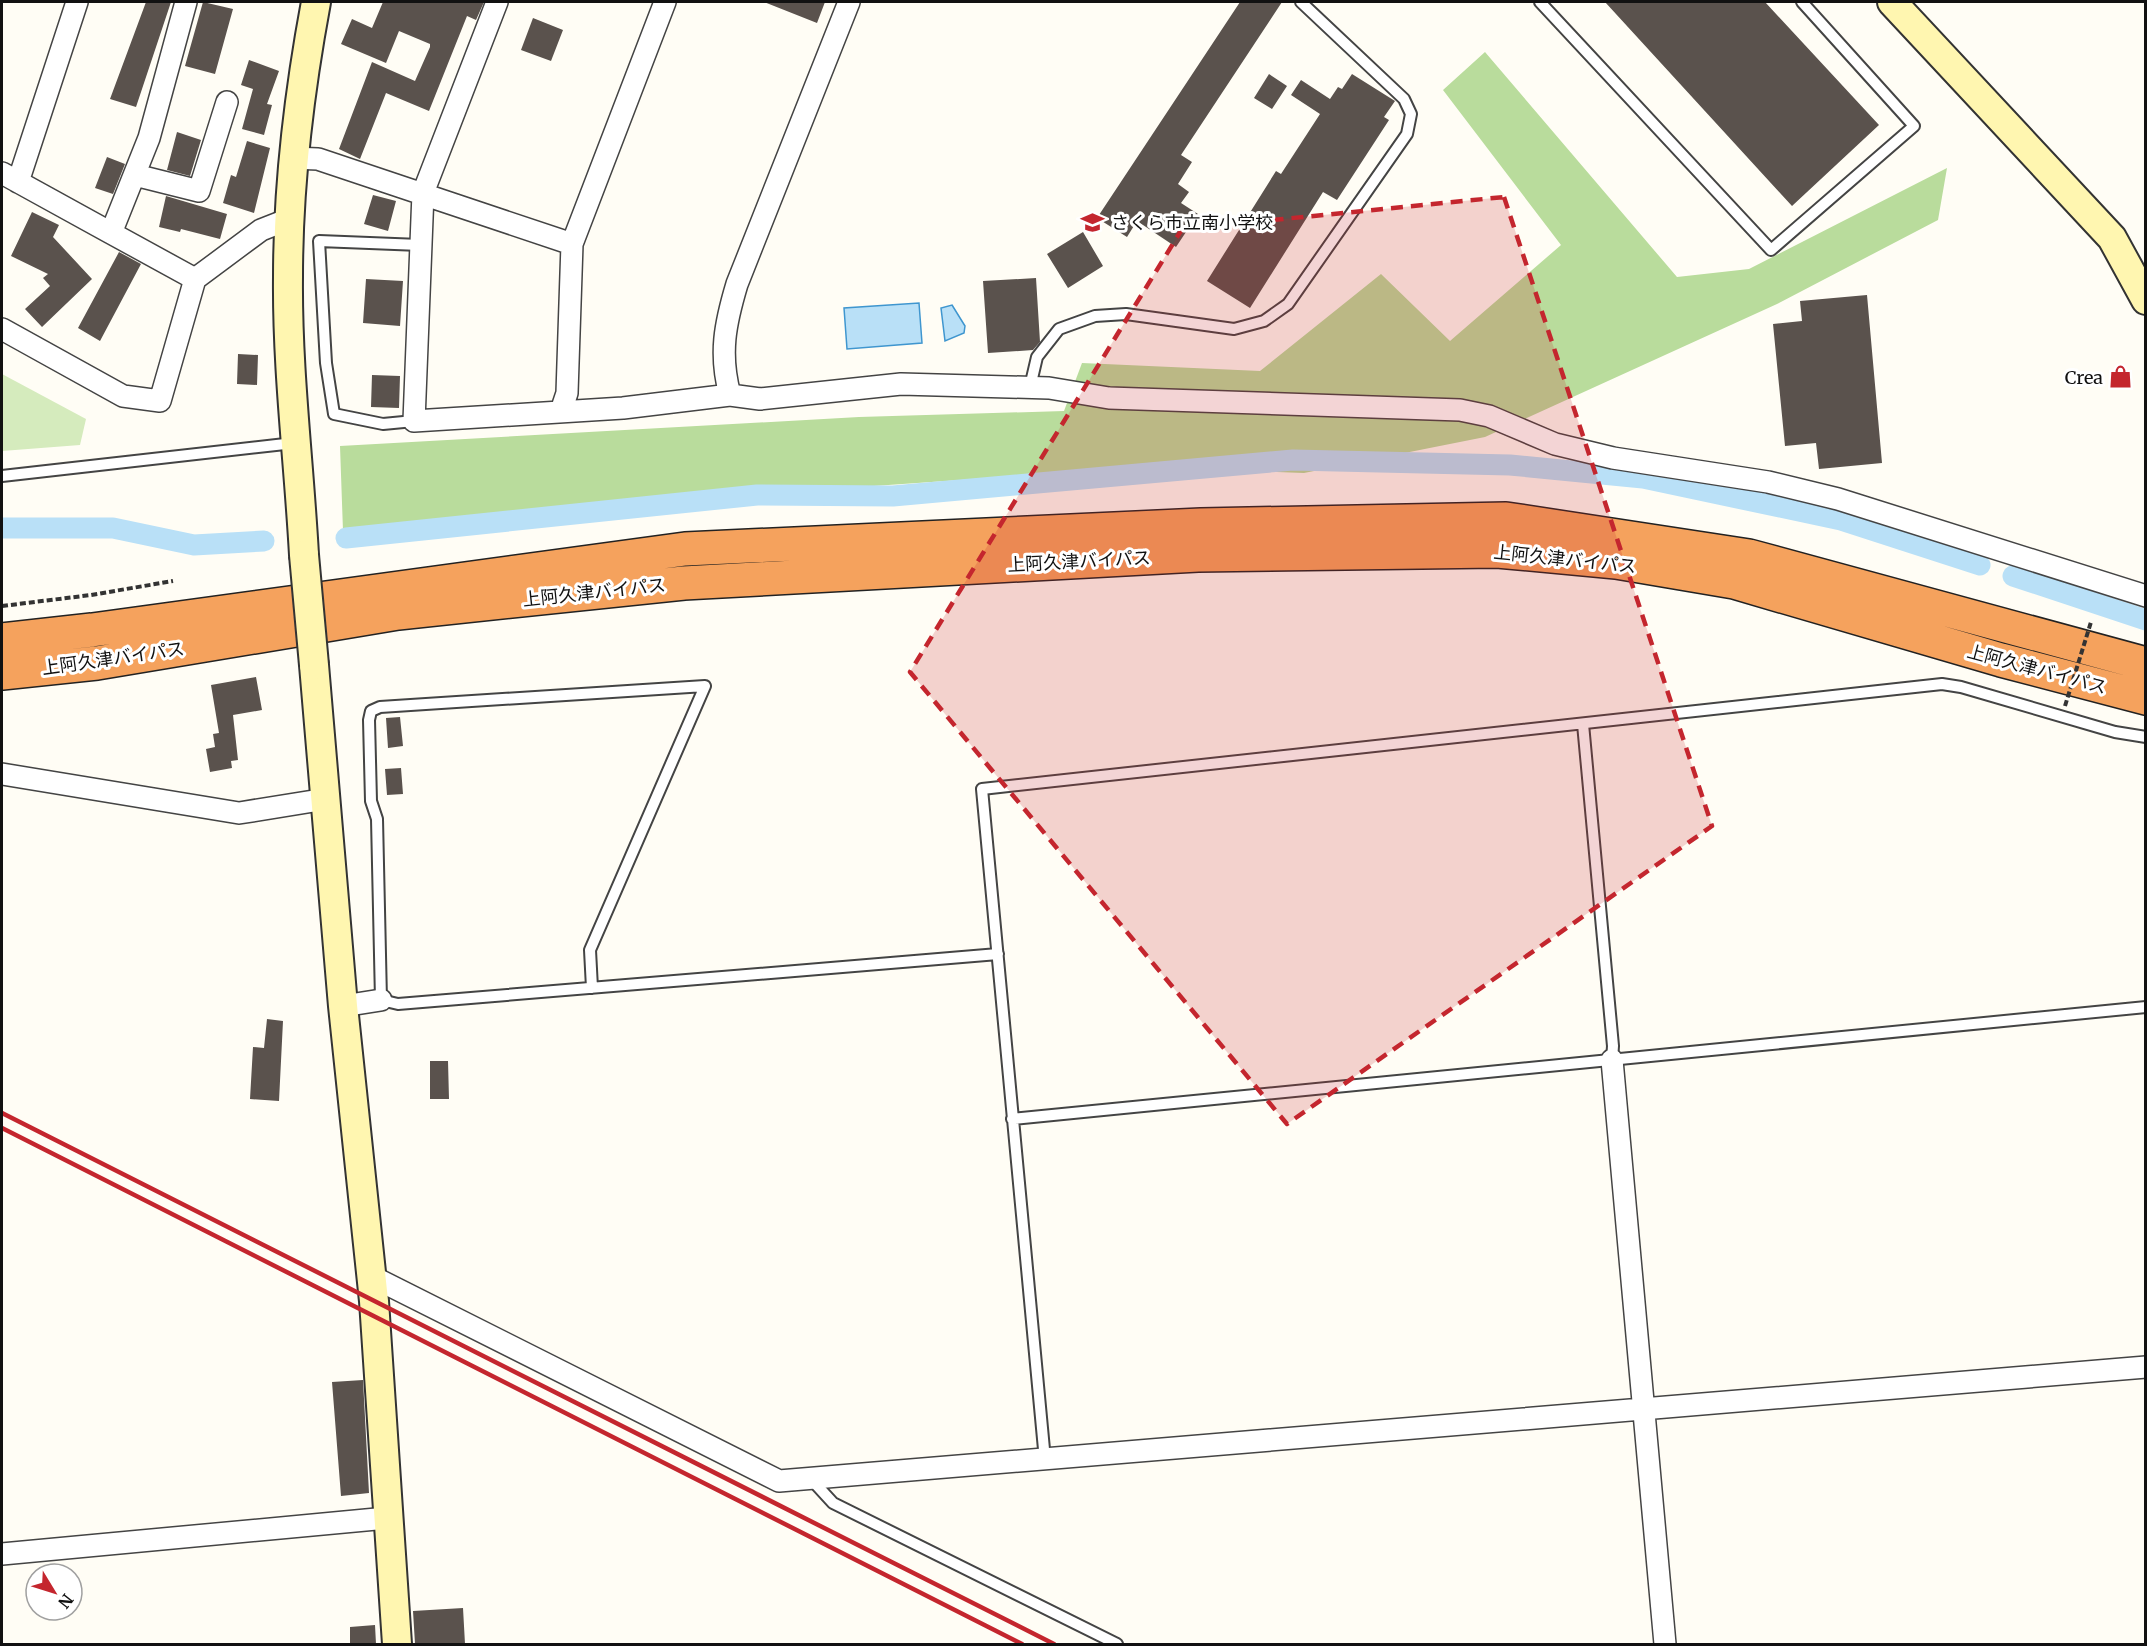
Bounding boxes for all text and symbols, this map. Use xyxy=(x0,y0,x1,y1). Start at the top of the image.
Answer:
school or university icon: さくら市立南小学校 xyxy=(1080,209,1106,235)
place label: さくら市立南小学校 xyxy=(1111,211,1273,234)
shop icon: Crea xyxy=(2108,364,2134,390)
place label: Crea xyxy=(2065,366,2103,389)
street label: 上阿久津バイパス xyxy=(1492,540,1638,578)
street label: 上阿久津バイパス xyxy=(1007,546,1151,576)
street label: 上阿久津バイパス xyxy=(521,573,667,611)
street label: 上阿久津バイパス xyxy=(40,637,186,679)
street label: 上阿久津バイパス xyxy=(1965,639,2109,699)
north arrow xyxy=(24,1562,84,1622)
text: N xyxy=(54,1590,78,1613)

